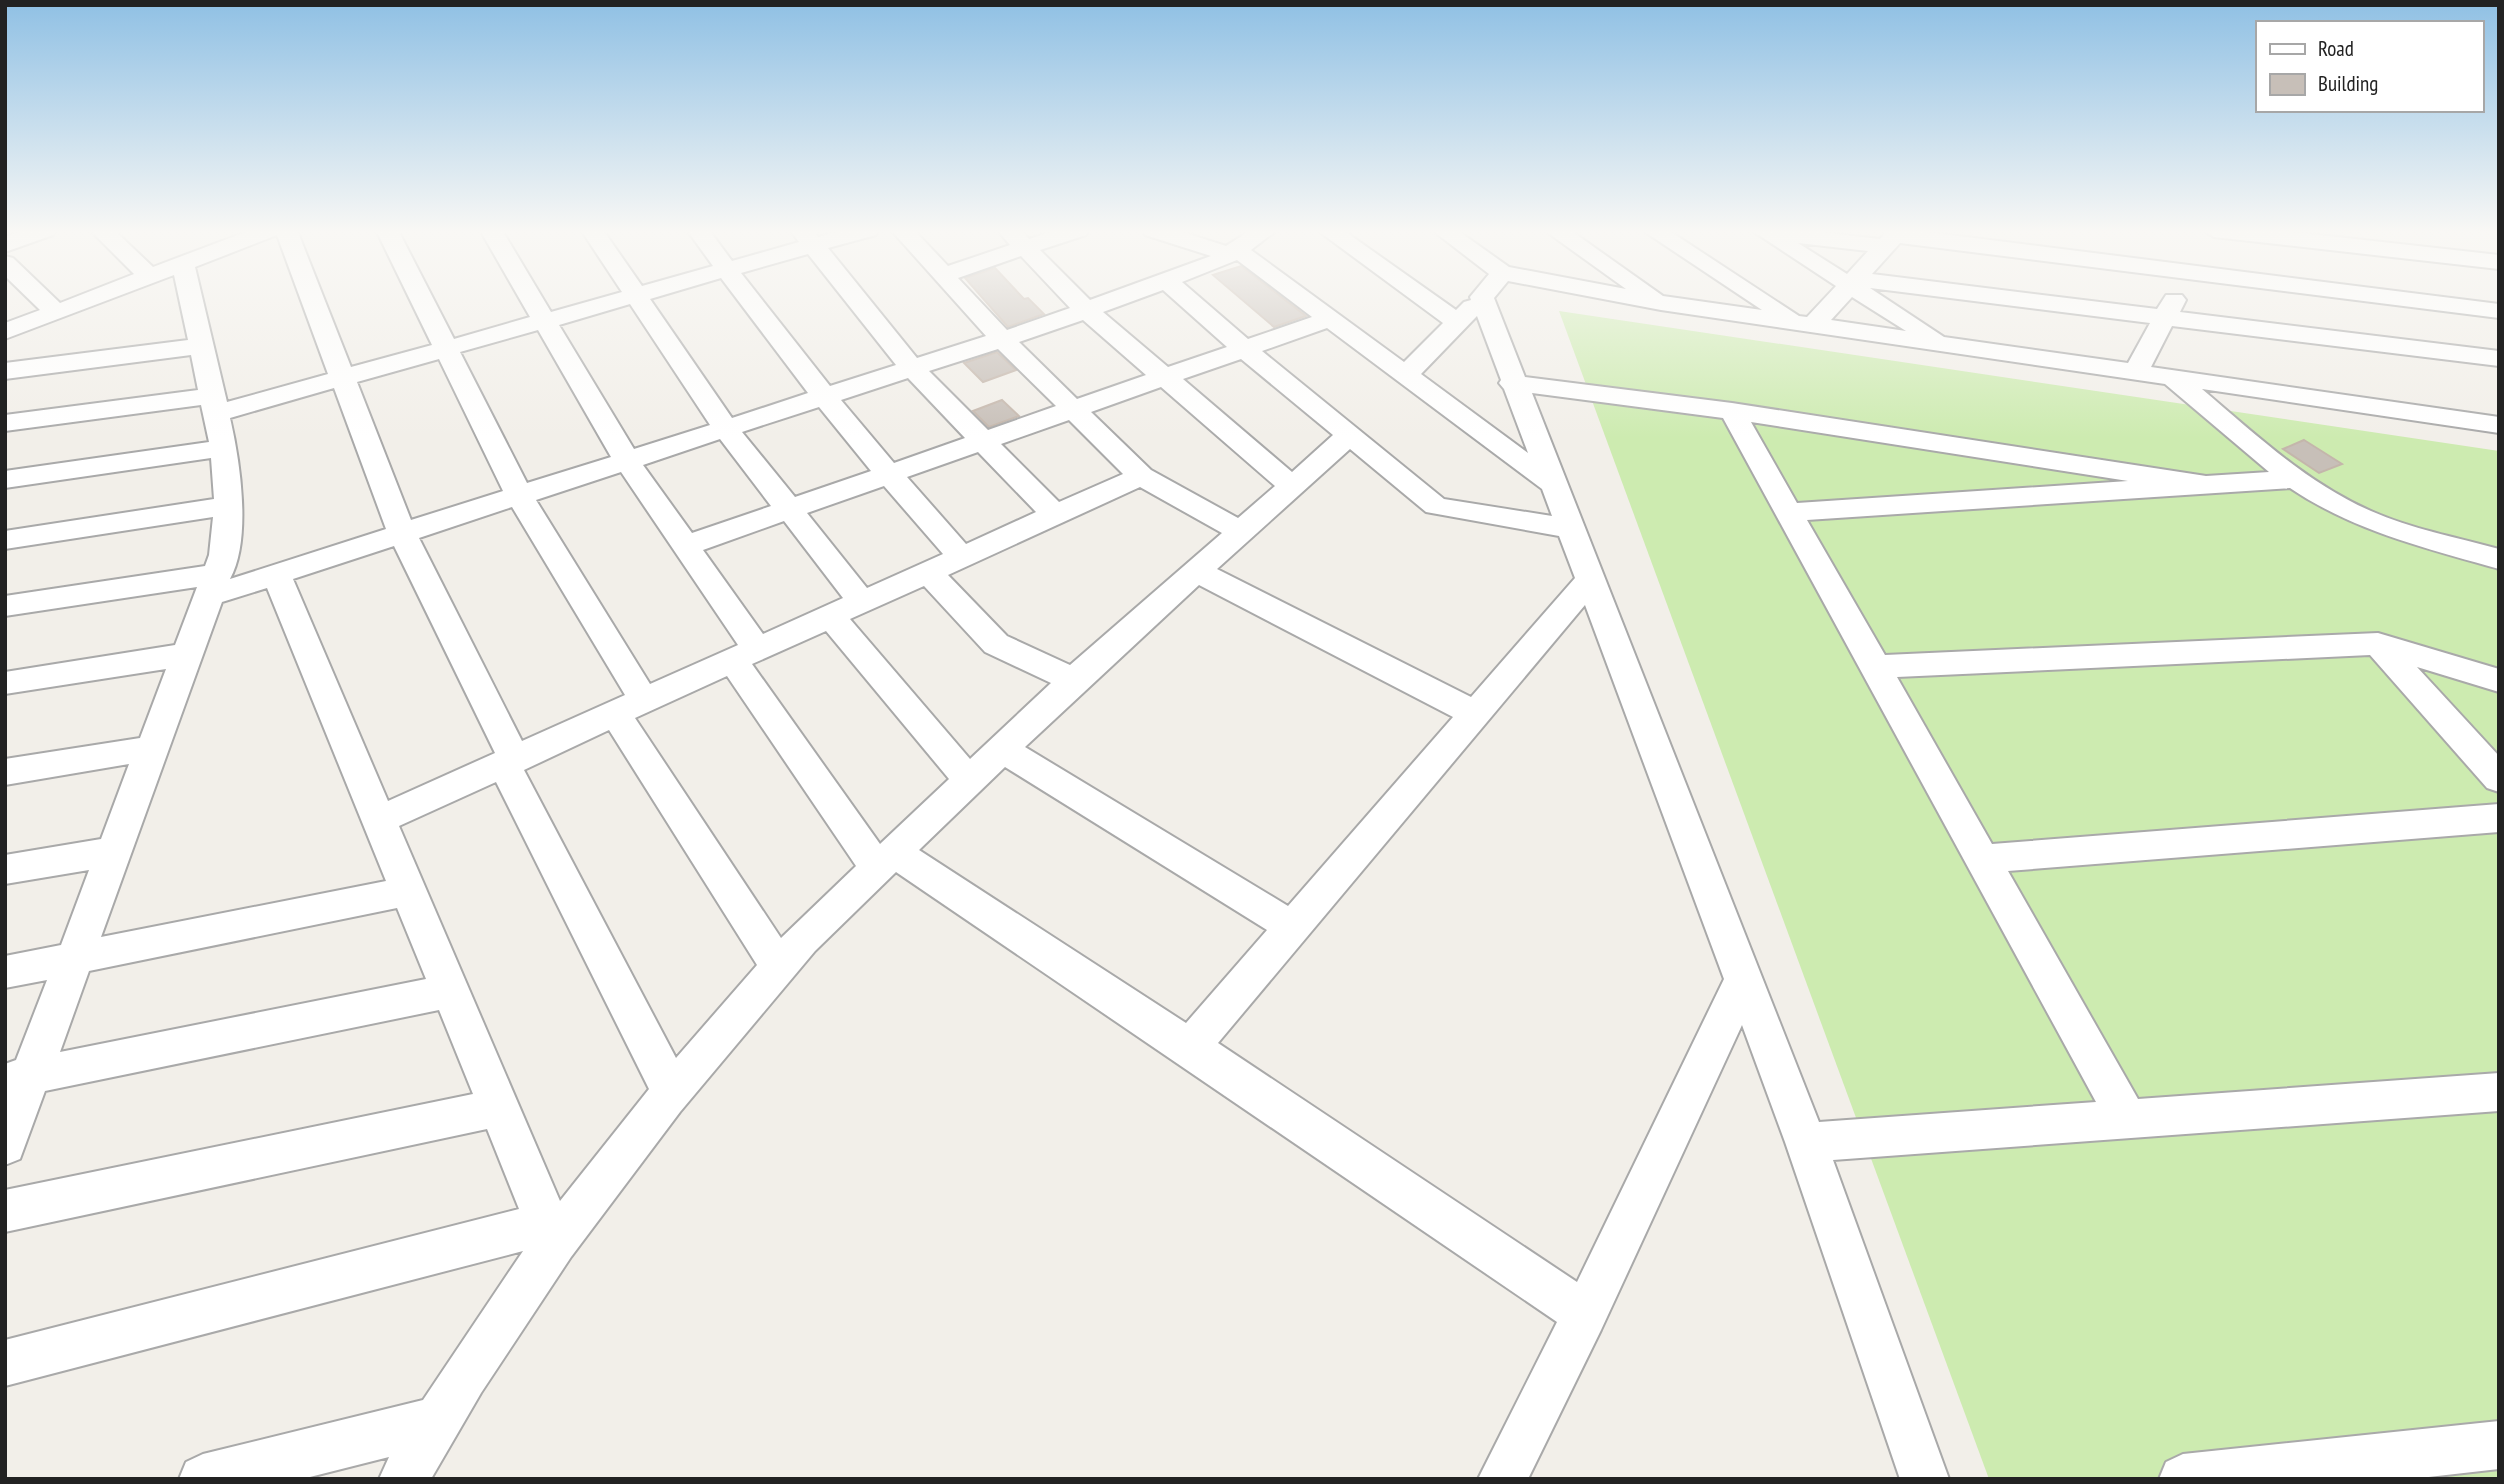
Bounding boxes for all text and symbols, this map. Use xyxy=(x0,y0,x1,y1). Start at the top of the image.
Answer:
legend xyxy=(2256,21,2483,112)
text: Road xyxy=(2318,35,2354,62)
text: Building xyxy=(2318,70,2378,97)

